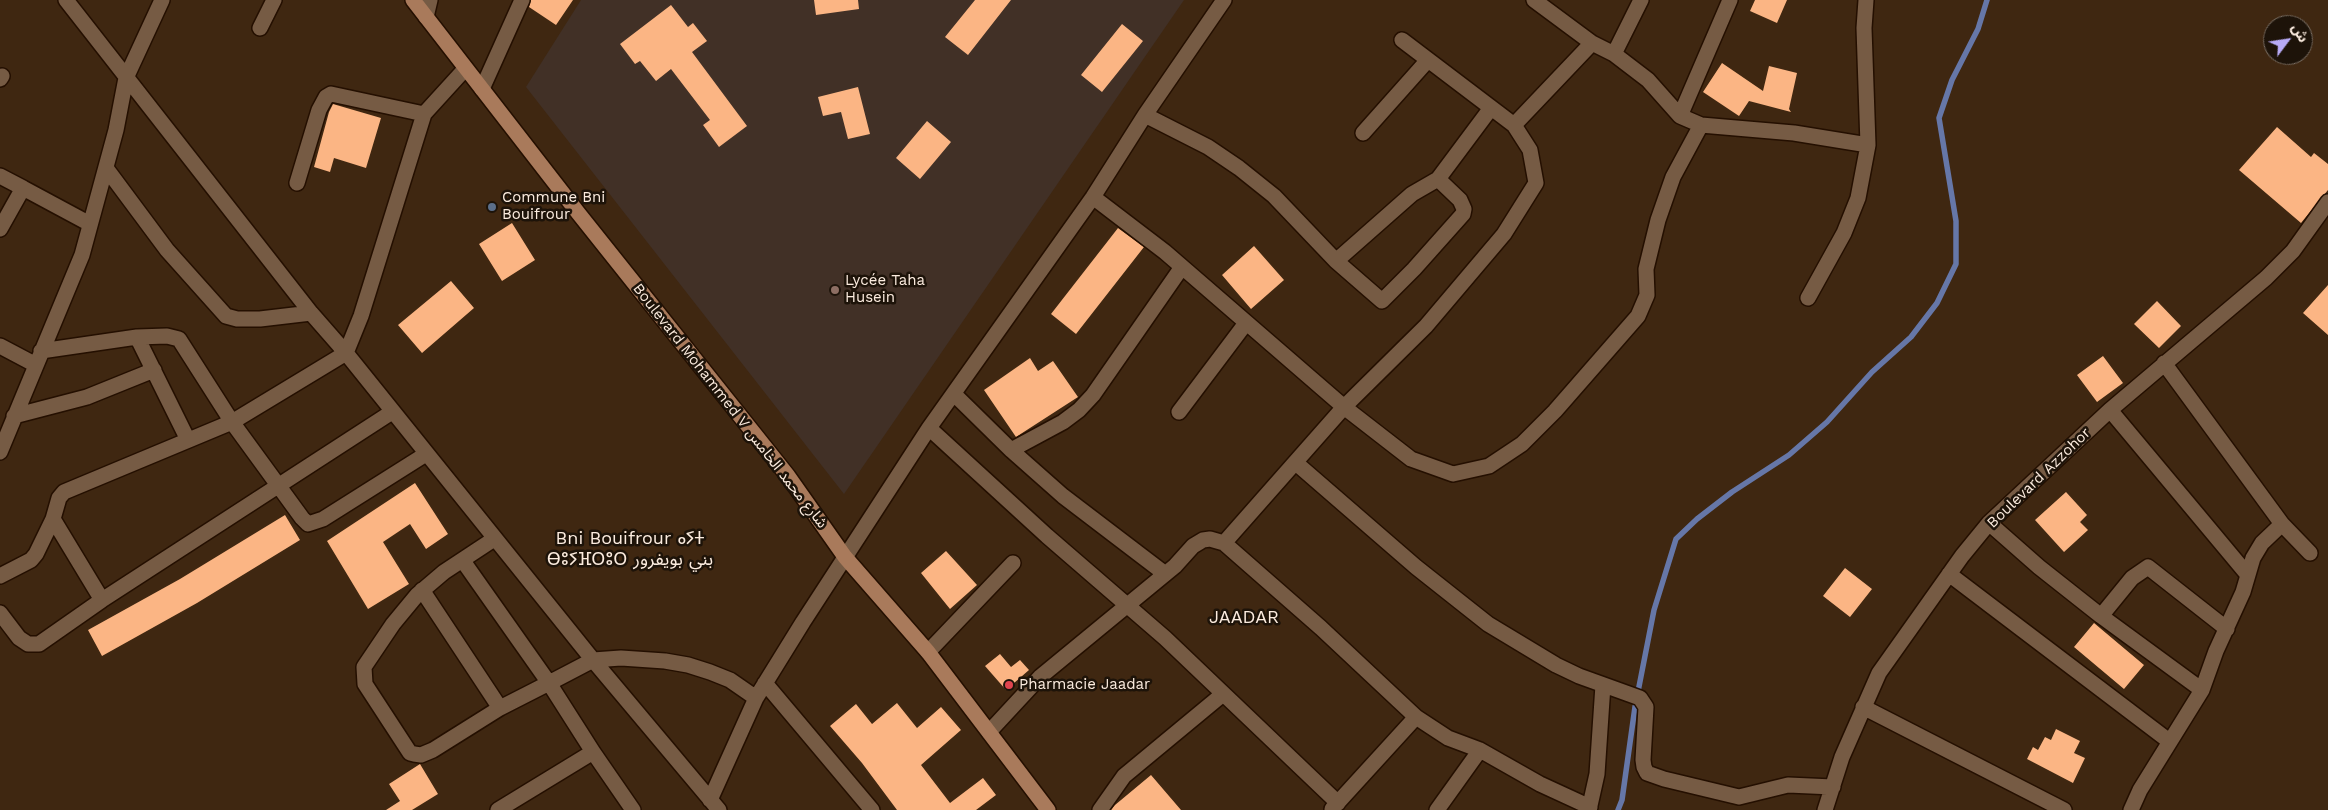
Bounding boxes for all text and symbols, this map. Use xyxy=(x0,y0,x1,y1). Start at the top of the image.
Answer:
north arrow xyxy=(2263,15,2313,65)
text: ش xyxy=(2288,20,2312,45)
place label: Commune Bni Bouifrour xyxy=(502,189,605,224)
marker: Commune Bni Bouifrour xyxy=(486,201,498,213)
place label: Lycée Taha Husein xyxy=(845,272,925,307)
street label: Boulevard Mohammed V شارع محمد الخامس xyxy=(629,280,831,532)
marker: Lycée Taha Husein xyxy=(829,284,841,296)
street label: Boulevard Azzohor xyxy=(1984,424,2094,532)
district label: Bni Bouifrour ⴰⵢⵜ ⴱⵓⵢⴼⵔⵓⵔ بني بويفرور xyxy=(547,528,713,570)
district label: JAADAR xyxy=(1205,607,1283,629)
place label: Pharmacie Jaadar xyxy=(1019,676,1150,694)
marker: Pharmacie Jaadar xyxy=(1003,679,1015,691)

